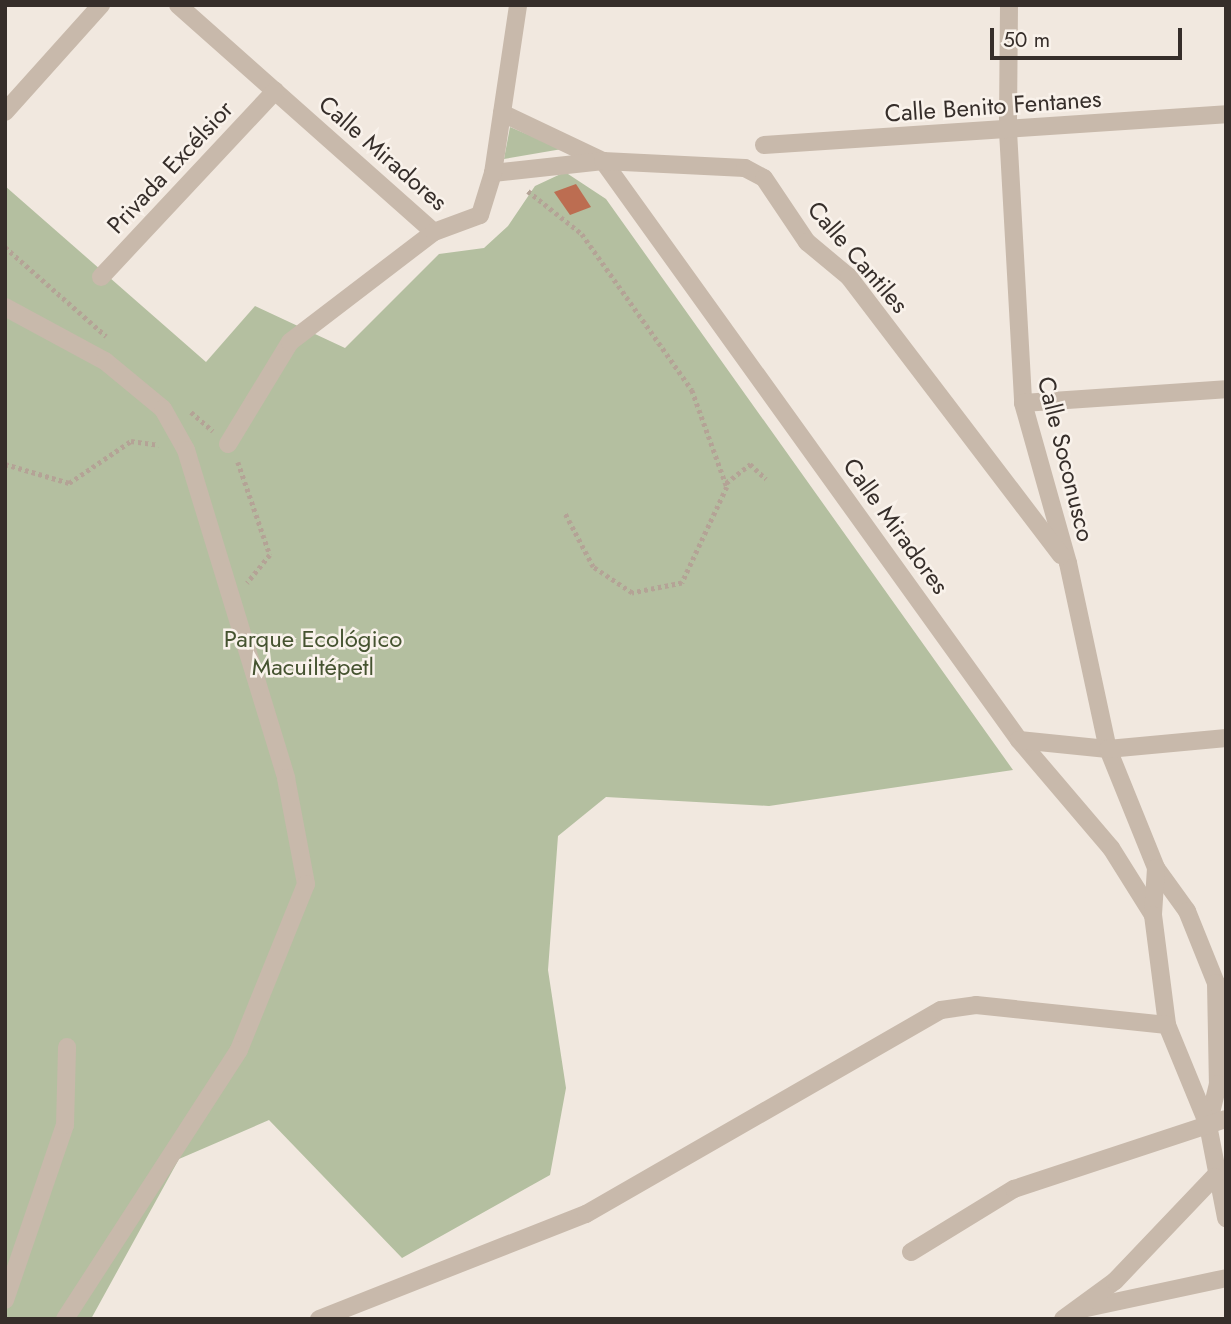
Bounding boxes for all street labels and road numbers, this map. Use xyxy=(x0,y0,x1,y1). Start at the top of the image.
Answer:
street label: Calle Benito Fentanes xyxy=(884,84,1102,128)
street label: Calle Miradores xyxy=(313,89,453,217)
street label: Privada Excélsior xyxy=(101,95,239,239)
street label: Calle Cantiles xyxy=(802,195,914,319)
street label: Calle Soconusco xyxy=(1032,374,1100,544)
street label: Calle Miradores xyxy=(837,453,955,599)

